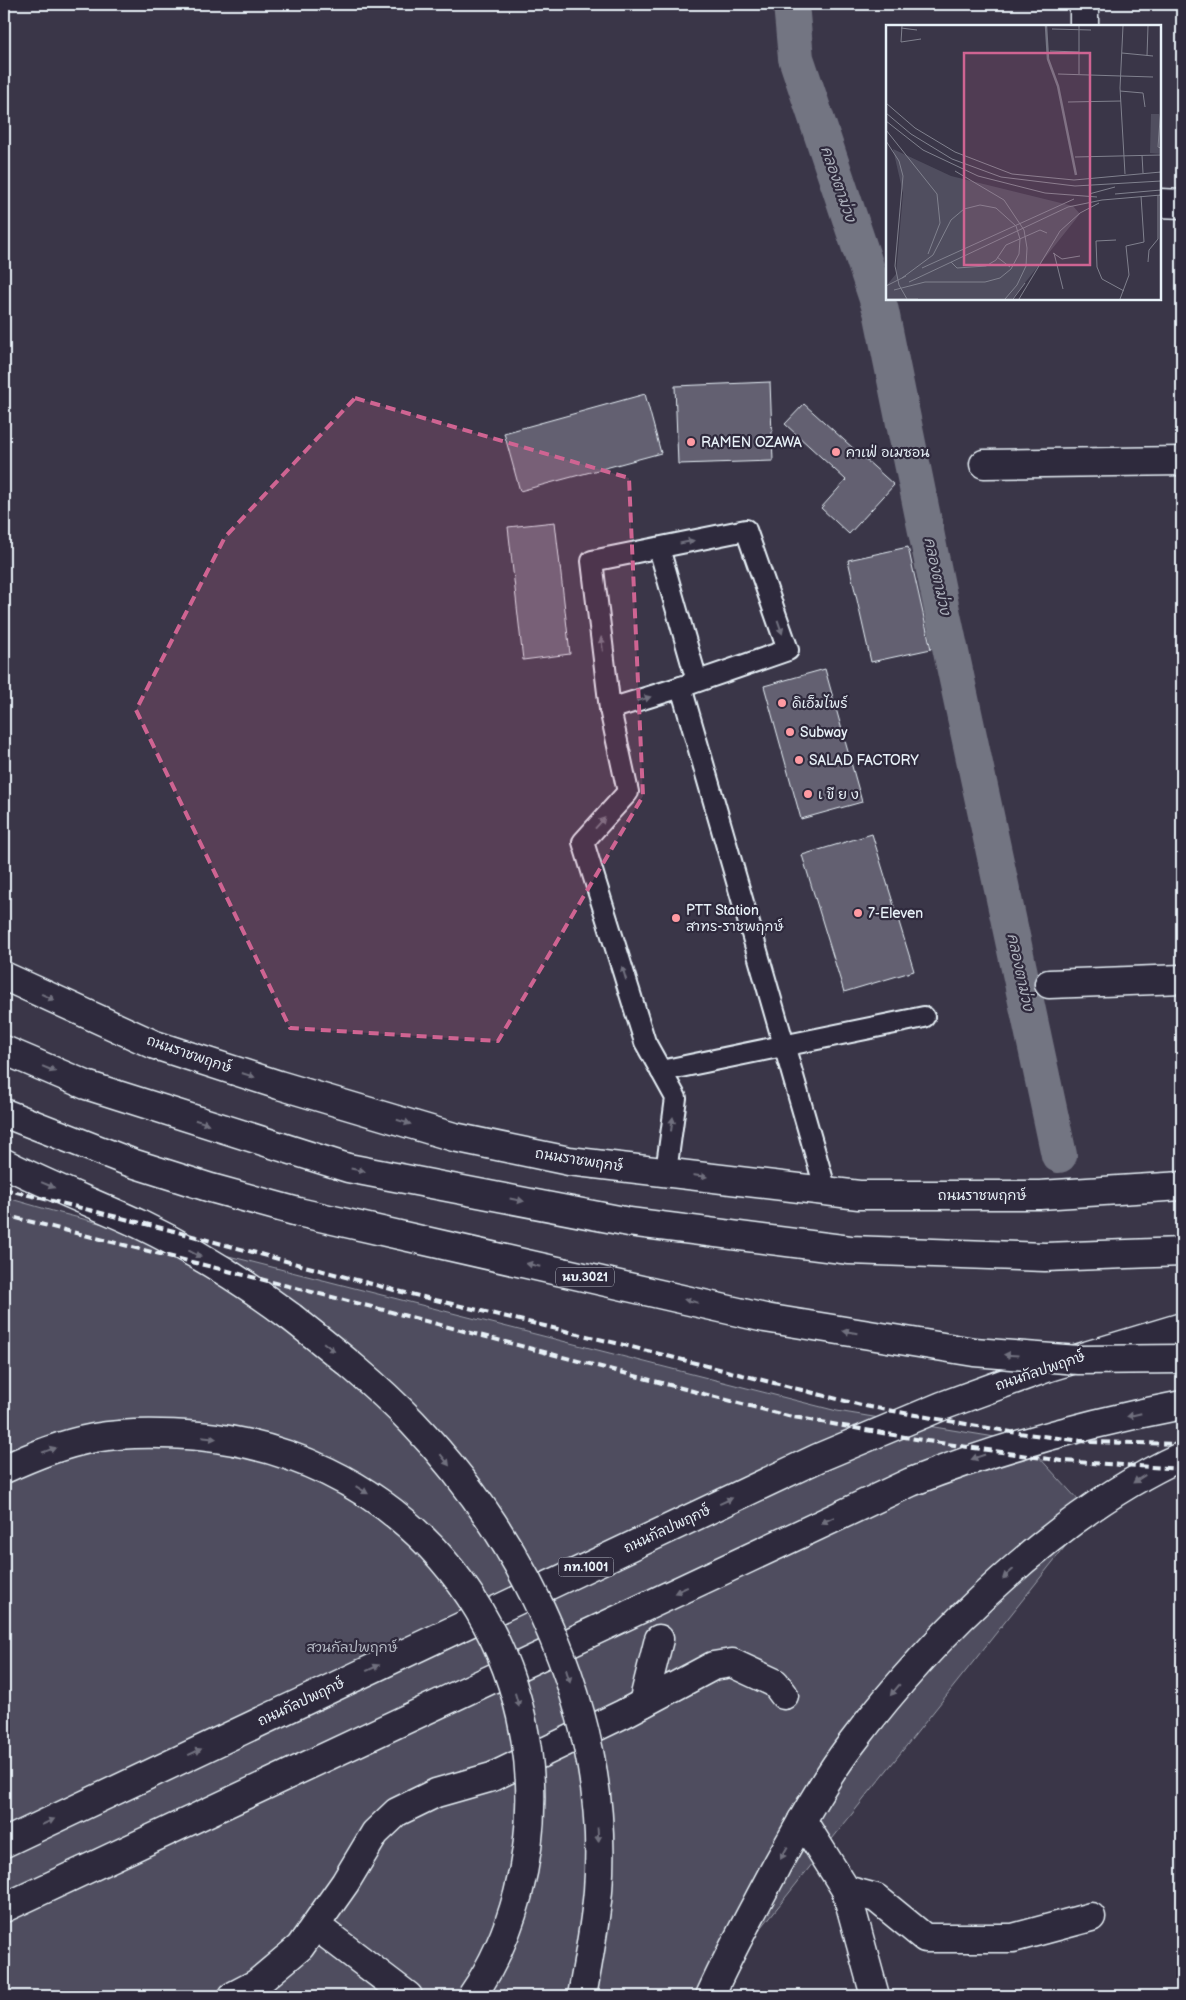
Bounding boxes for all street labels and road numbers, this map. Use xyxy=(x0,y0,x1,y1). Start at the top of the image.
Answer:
street label: ถนนราชพฤกษ์ xyxy=(144,1031,235,1077)
street label: ถนนราชพฤกษ์ xyxy=(534,1144,625,1175)
street label: ถนนราชพฤกษ์ xyxy=(938,1186,1027,1204)
road number: นบ.3021 xyxy=(556,1268,614,1286)
street label: ถนนกัลปพฤกษ์ xyxy=(993,1346,1088,1394)
street label: ถนนกัลปพฤกษ์ xyxy=(620,1500,714,1557)
road number: กท.1001 xyxy=(558,1558,614,1576)
street label: ถนนกัลปพฤกษ์ xyxy=(254,1673,348,1730)

